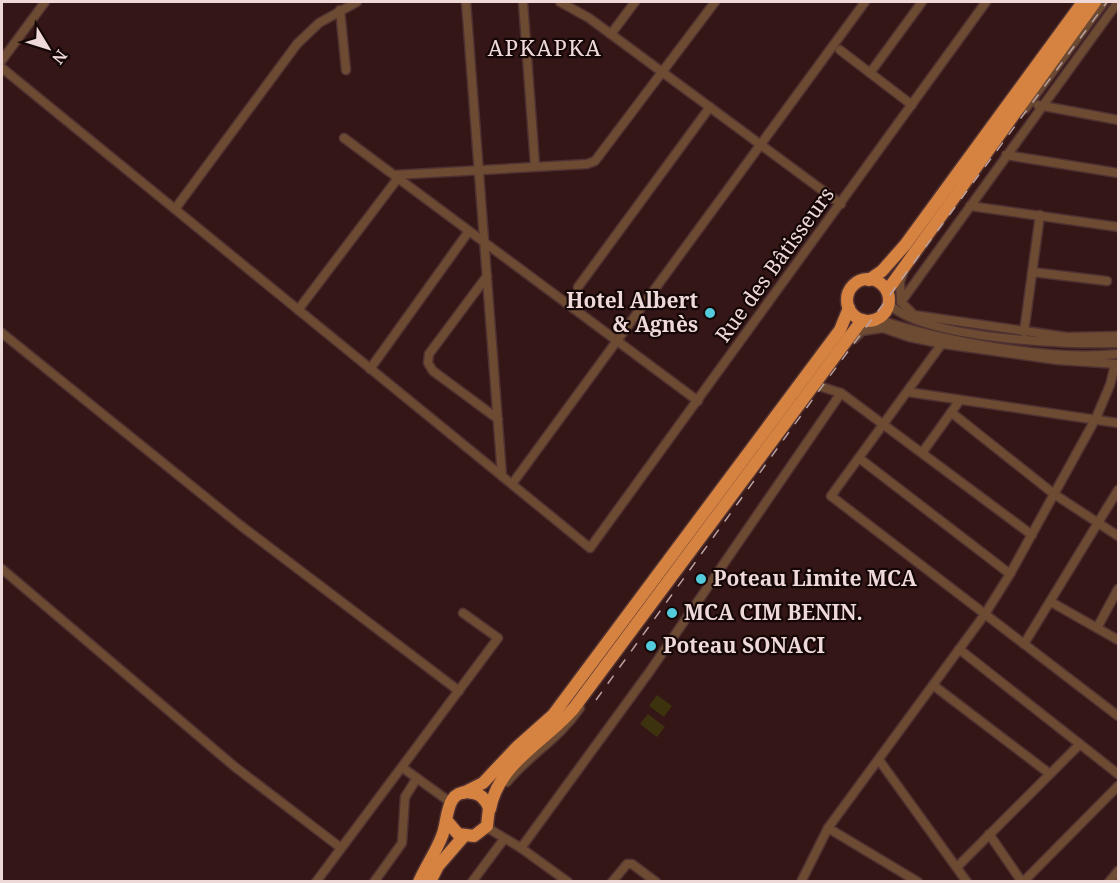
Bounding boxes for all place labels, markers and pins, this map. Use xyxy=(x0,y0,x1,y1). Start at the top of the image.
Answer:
place label: Hotel Albert & Agnès xyxy=(566,286,698,338)
marker: Hotel Albert & Agnès xyxy=(703,306,717,320)
place label: Poteau Limite MCA xyxy=(713,564,917,592)
marker: Poteau Limite MCA xyxy=(694,572,708,586)
place label: MCA CIM BENIN. xyxy=(684,598,863,626)
marker: MCA CIM BENIN. xyxy=(665,606,679,620)
place label: Poteau SONACI xyxy=(663,631,825,659)
marker: Poteau SONACI xyxy=(644,639,658,653)

